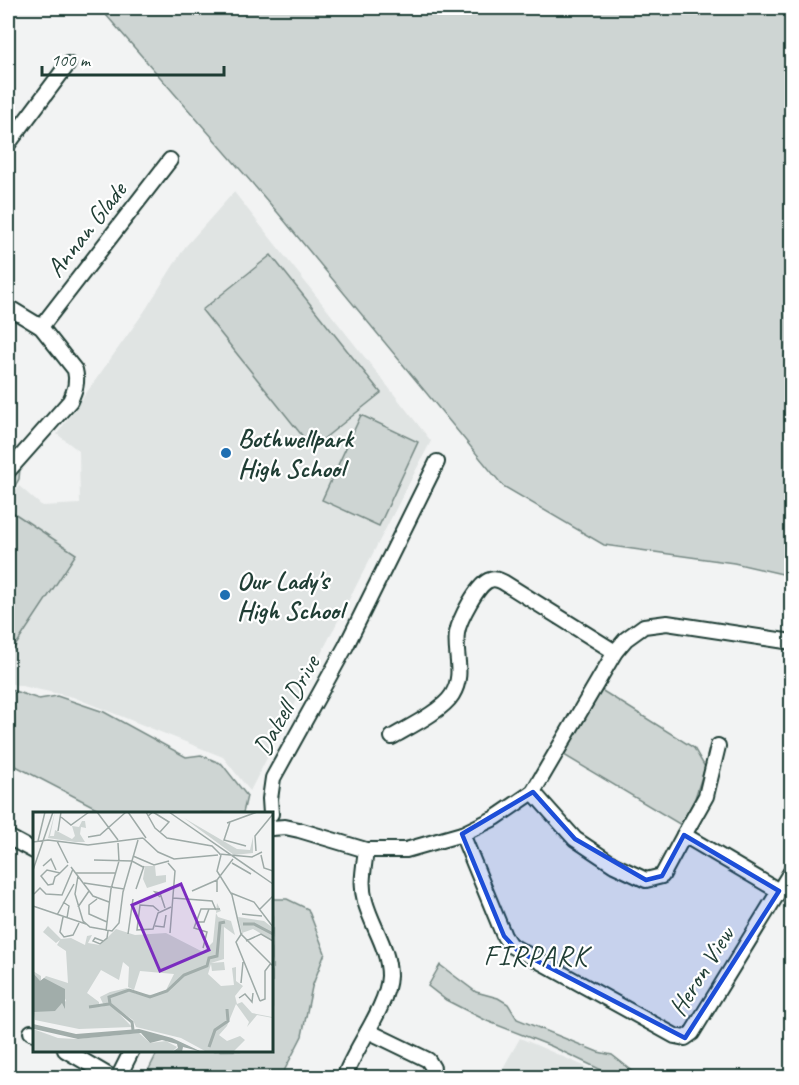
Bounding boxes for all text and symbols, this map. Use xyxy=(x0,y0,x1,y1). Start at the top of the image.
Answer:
scale bar xyxy=(42,39,224,77)
text: 100 m xyxy=(51,49,92,71)
street label: Annan Glade xyxy=(39,174,135,284)
place label: Bothwellpark High School xyxy=(238,422,355,485)
marker: Bothwellpark High School xyxy=(219,446,233,460)
place label: Our Lady's High School xyxy=(237,564,348,627)
marker: Our Lady's High School xyxy=(218,588,232,602)
street label: Dalzell Drive xyxy=(246,647,328,761)
inset map xyxy=(33,812,273,1052)
street label: Heron View xyxy=(661,918,743,1022)
district label: FIRPARK xyxy=(484,938,593,973)

